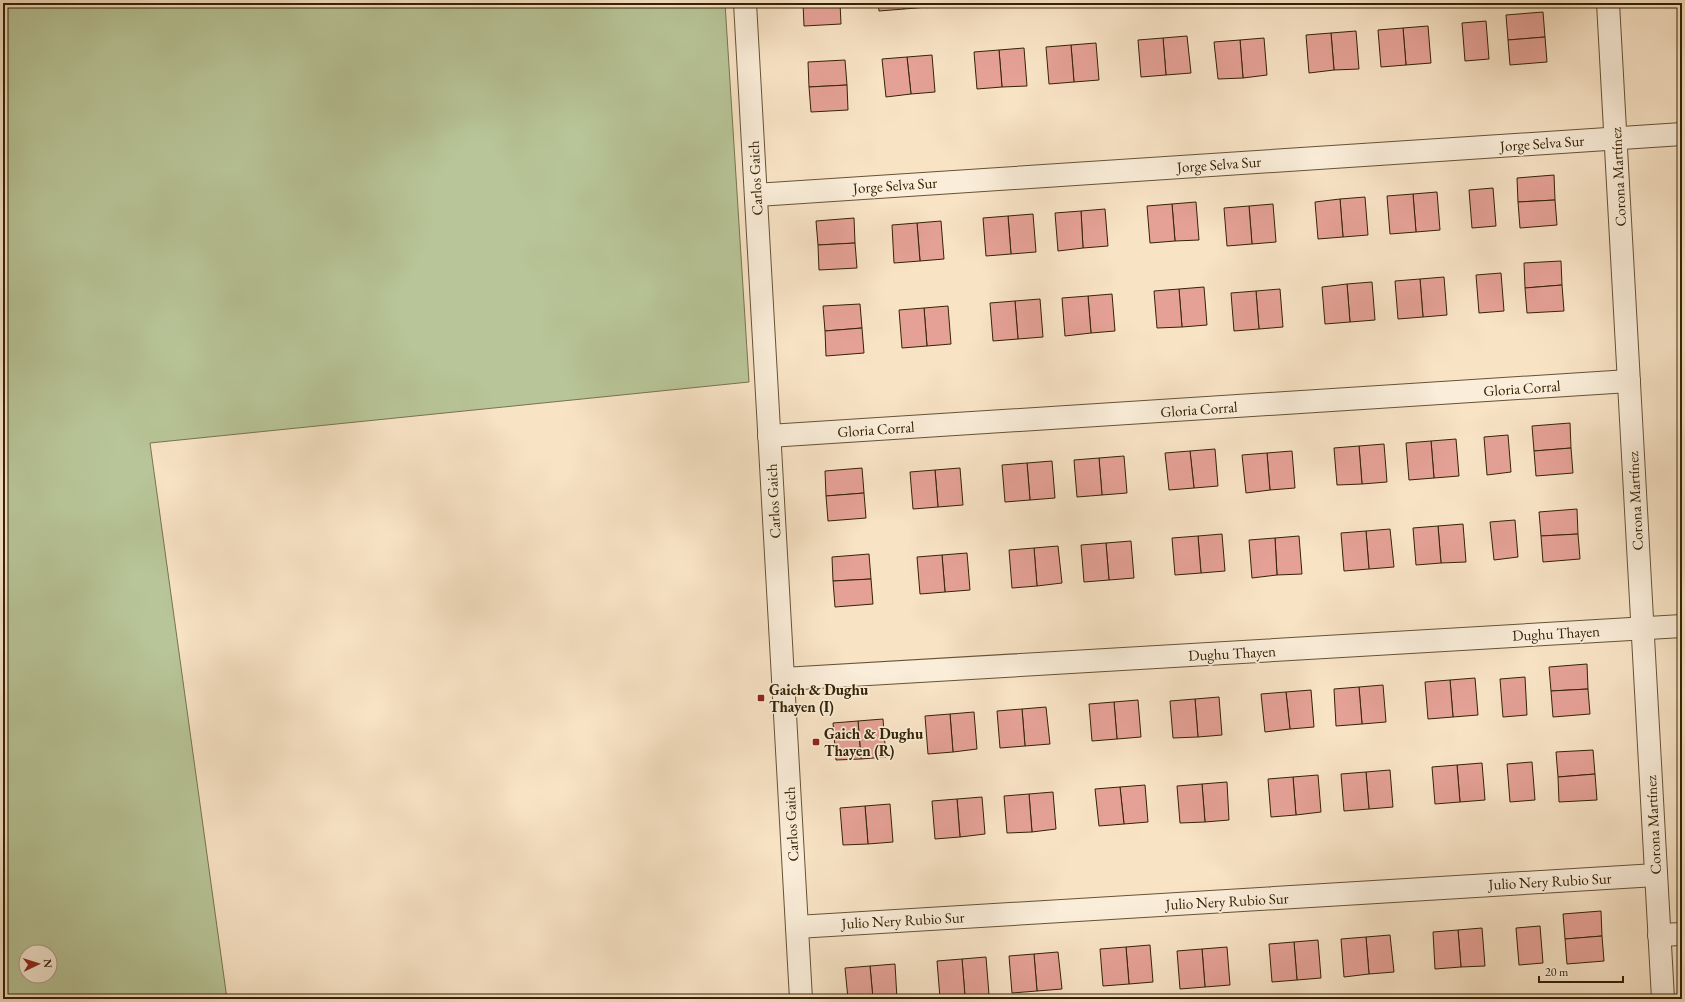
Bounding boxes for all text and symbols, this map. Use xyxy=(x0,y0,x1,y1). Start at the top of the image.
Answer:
street label: Corona Martínez xyxy=(1606,127,1630,227)
street label: Jorge Selva Sur xyxy=(1497,131,1585,156)
street label: Carlos Gaich xyxy=(744,140,766,216)
street label: Jorge Selva Sur xyxy=(1174,152,1262,177)
street label: Jorge Selva Sur xyxy=(850,173,938,198)
street label: Gloria Corral xyxy=(1483,376,1562,400)
street label: Gloria Corral xyxy=(1160,397,1239,421)
street label: Gloria Corral xyxy=(837,417,916,441)
street label: Corona Martínez xyxy=(1623,451,1647,551)
street label: Carlos Gaich xyxy=(762,463,784,539)
street label: Dughu Thayen xyxy=(1512,621,1600,645)
street label: Dughu Thayen xyxy=(1188,641,1276,665)
place label: Gaich & Dughu Thayen (I) xyxy=(769,680,869,716)
marker: Gaich & Dughu Thayen (I) xyxy=(756,693,766,703)
place label: Gaich & Dughu Thayen (R) xyxy=(824,724,924,760)
marker: Gaich & Dughu Thayen (R) xyxy=(811,737,821,747)
street label: Corona Martínez xyxy=(1641,775,1665,875)
street label: Carlos Gaich xyxy=(780,786,802,862)
street label: Julio Nery Rubio Sur xyxy=(1486,868,1612,894)
street label: Julio Nery Rubio Sur xyxy=(1163,888,1289,914)
street label: Julio Nery Rubio Sur xyxy=(839,907,965,933)
north arrow xyxy=(18,944,58,984)
text: N xyxy=(41,958,55,968)
scale bar xyxy=(1539,958,1623,984)
text: 20 m xyxy=(1545,964,1569,980)

